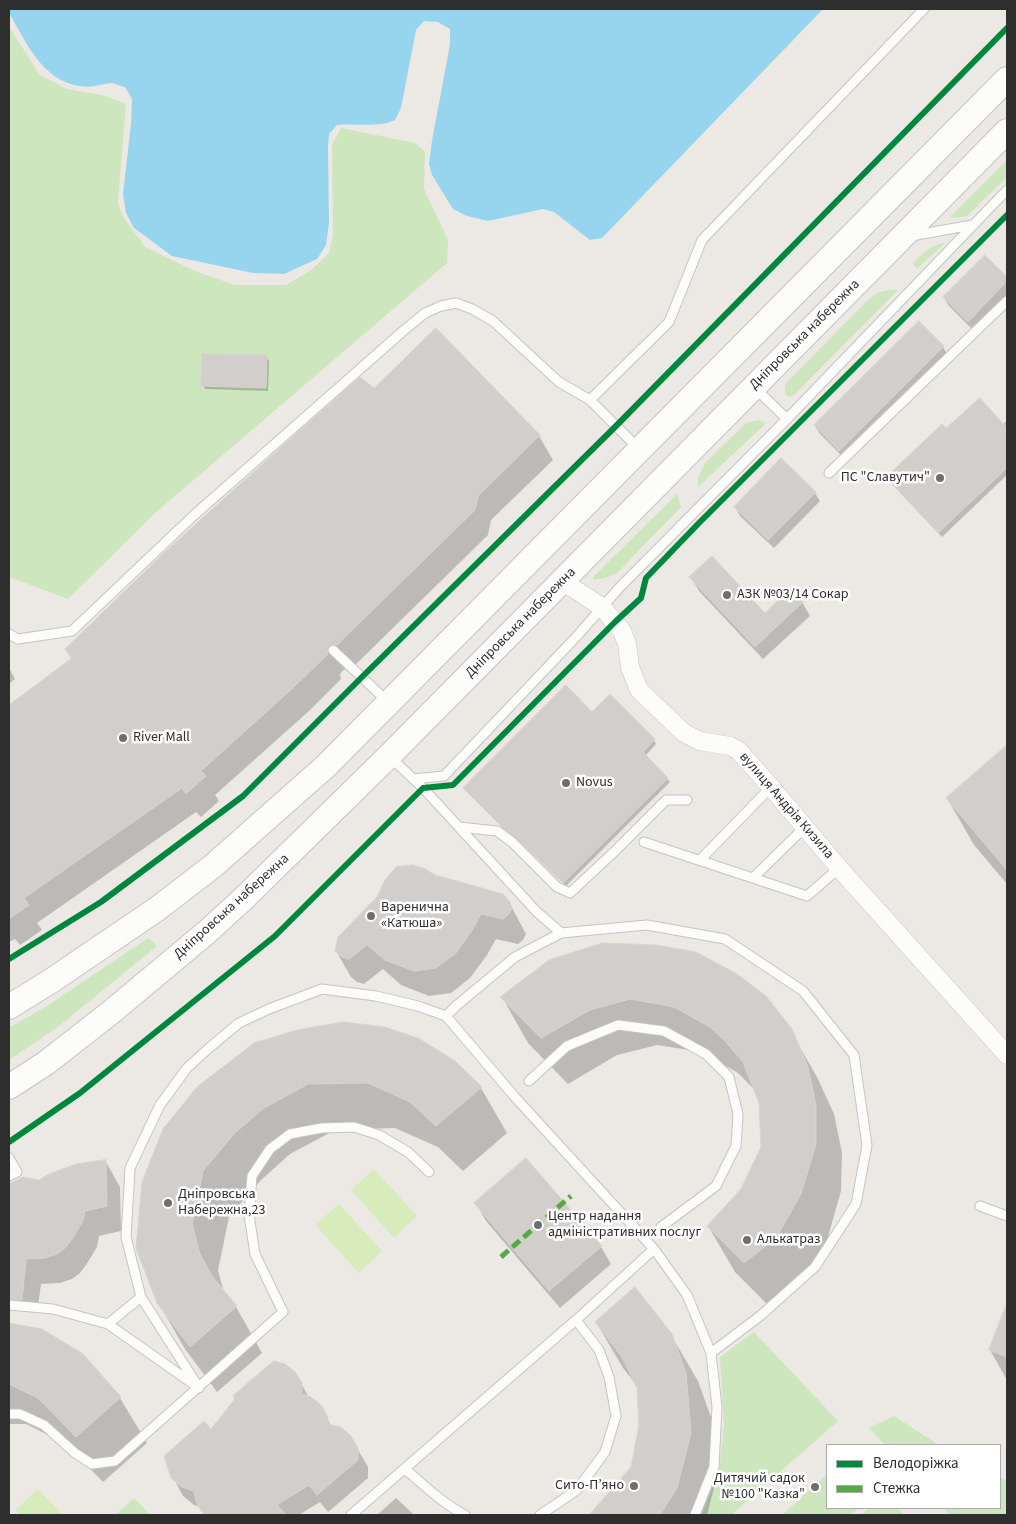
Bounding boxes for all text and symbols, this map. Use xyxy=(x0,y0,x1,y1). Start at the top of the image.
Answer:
street label: Дніпровська набережна xyxy=(746,276,864,394)
place label: ПС "Славутич" xyxy=(841,470,930,486)
marker: ПС "Славутич" xyxy=(934,472,946,484)
street label: Дніпровська набережна xyxy=(462,564,580,682)
place label: АЗК №03/14 Сокар xyxy=(737,587,848,603)
marker: АЗК №03/14 Сокар xyxy=(721,589,733,601)
place label: River Mall xyxy=(133,730,190,746)
marker: River Mall xyxy=(117,732,129,744)
street label: вулиця Андрія Кизила xyxy=(735,749,837,863)
place label: Novus xyxy=(576,775,613,791)
marker: Novus xyxy=(560,777,572,789)
street label: Дніпровська набережна xyxy=(171,851,293,963)
place label: Варенична «Катюша» xyxy=(381,900,449,932)
marker: Варенична «Катюша» xyxy=(365,910,377,922)
place label: Дніпровська Набережна,23 xyxy=(178,1187,265,1220)
marker: Дніпровська Набережна,23 xyxy=(162,1197,174,1209)
place label: Центр надання адміністративних послуг xyxy=(548,1209,701,1242)
marker: Центр надання адміністративних послуг xyxy=(532,1219,544,1231)
place label: Алькатраз xyxy=(757,1232,820,1248)
marker: Алькатраз xyxy=(741,1234,753,1246)
legend xyxy=(826,1444,1001,1509)
text: Велодоріжка xyxy=(873,1453,959,1474)
place label: Дитячий садок №100 "Казка" xyxy=(714,1471,805,1504)
place label: Сито-П’яно xyxy=(555,1478,624,1494)
text: Стежка xyxy=(873,1478,920,1499)
marker: Сито-П’яно xyxy=(628,1480,640,1492)
marker: Дитячий садок №100 "Казка" xyxy=(809,1481,821,1493)

